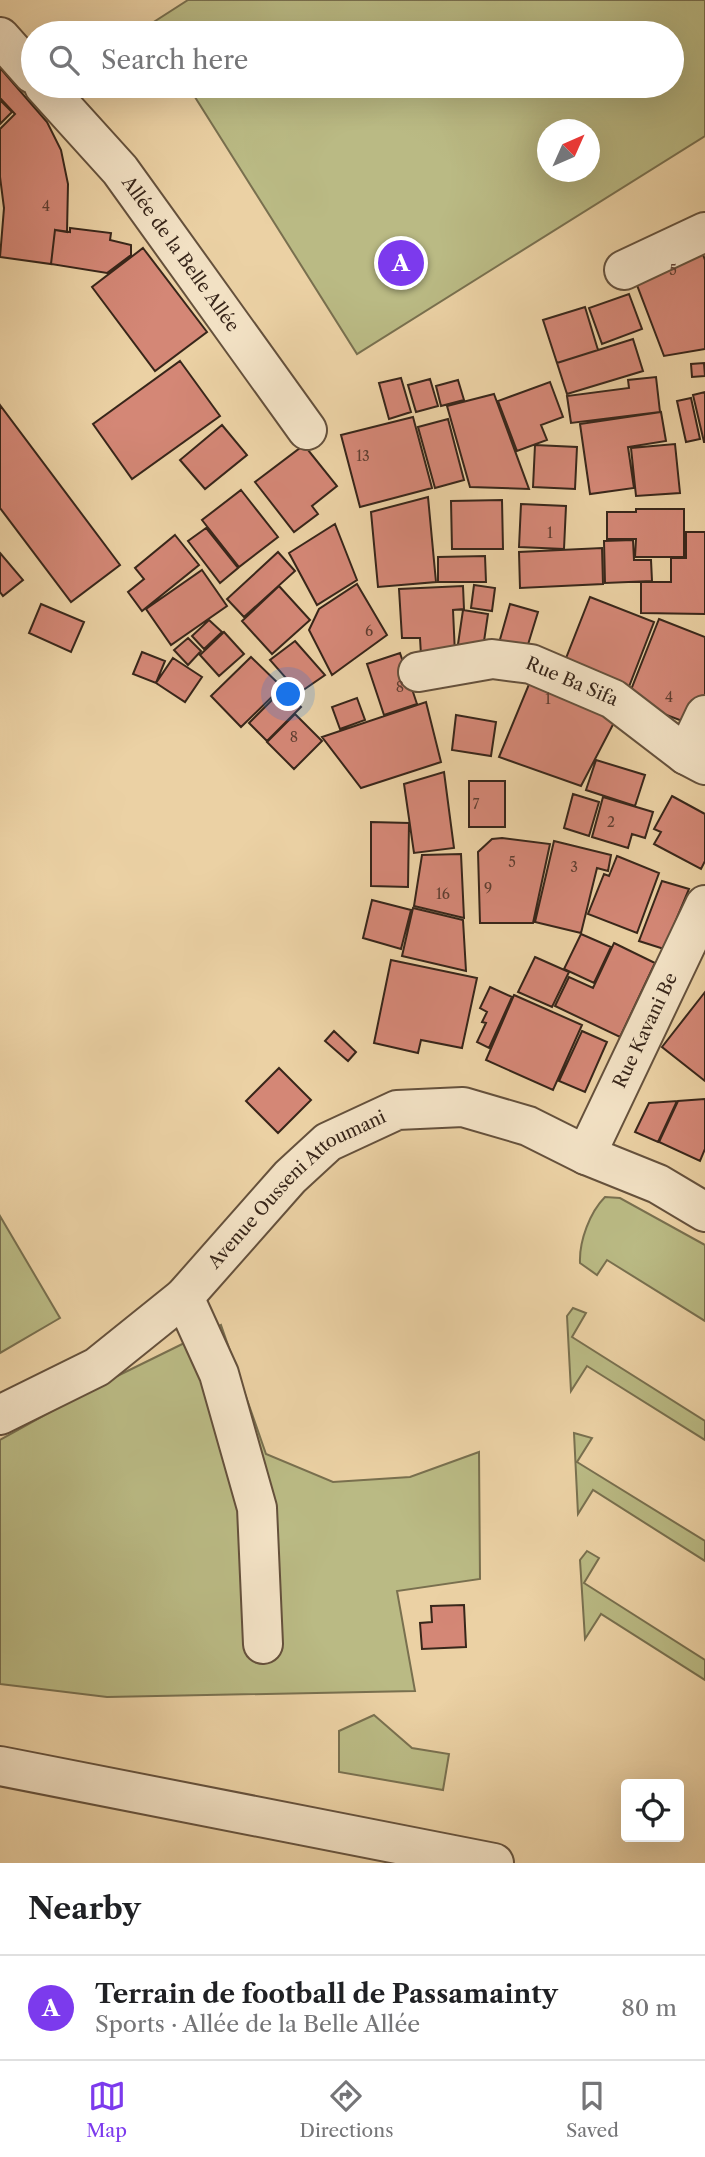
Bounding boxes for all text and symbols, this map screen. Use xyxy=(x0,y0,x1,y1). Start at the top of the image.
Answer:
search box xyxy=(21,21,684,98)
icon: search xyxy=(45,41,83,79)
text: Search here xyxy=(101,44,248,76)
north arrow xyxy=(537,119,600,182)
street label: Allée de la Belle Allée xyxy=(117,171,244,336)
house number: 4 xyxy=(42,197,50,215)
pin: A xyxy=(378,237,424,289)
house number: 5 xyxy=(669,261,677,279)
house number: 13 xyxy=(356,447,370,465)
house number: 1 xyxy=(547,524,553,542)
house number: 6 xyxy=(365,622,373,640)
street label: Rue Ba Sifa xyxy=(523,652,622,711)
your location xyxy=(271,677,305,711)
house number: 8 xyxy=(396,678,404,696)
house number: 4 xyxy=(665,688,673,706)
house number: 1 xyxy=(545,690,551,708)
house number: 8 xyxy=(290,728,298,746)
house number: 7 xyxy=(473,795,480,813)
house number: 2 xyxy=(607,813,615,831)
house number: 5 xyxy=(508,853,516,871)
house number: 3 xyxy=(570,858,578,876)
house number: 9 xyxy=(484,879,492,897)
house number: 16 xyxy=(436,885,450,903)
street label: Rue Kavani Be xyxy=(608,969,682,1092)
street label: Avenue Ousseni Attoumani xyxy=(203,1105,390,1274)
map controls xyxy=(621,1779,684,1842)
button: locate xyxy=(621,1779,684,1842)
text: Nearby xyxy=(28,1890,141,1927)
text: Terrain de football de Passamainty xyxy=(95,1978,558,2010)
text: A xyxy=(42,1994,60,2022)
text: 80 m xyxy=(621,1994,677,2022)
text: Sports · Allée de la Belle Allée xyxy=(95,2010,420,2038)
tab: Map xyxy=(86,2077,127,2142)
tab: Directions xyxy=(300,2077,393,2142)
tab: Saved xyxy=(566,2077,619,2142)

